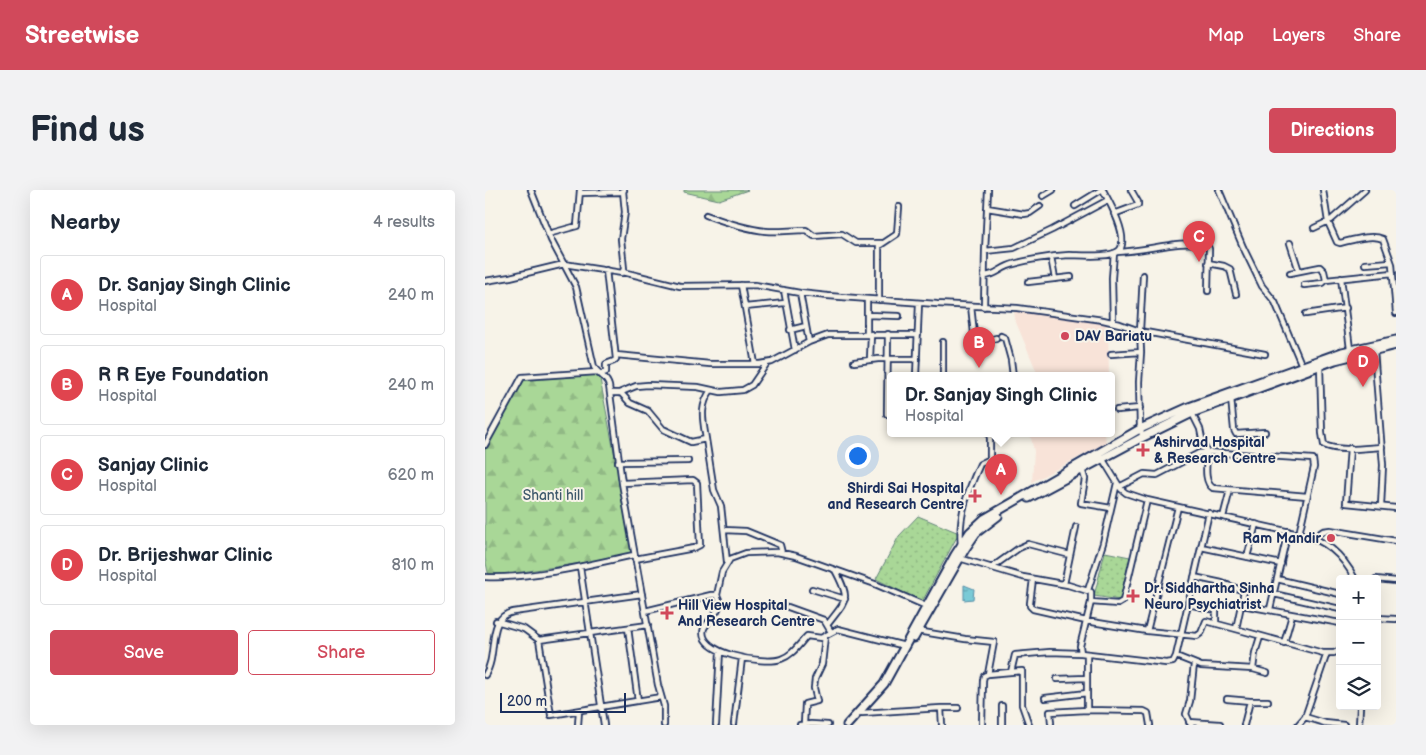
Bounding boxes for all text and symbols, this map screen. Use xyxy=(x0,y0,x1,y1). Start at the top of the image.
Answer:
text: Streetwise xyxy=(25,21,139,50)
text: Map xyxy=(1208,25,1244,46)
text: Layers xyxy=(1272,25,1325,46)
text: Share xyxy=(1353,25,1401,46)
button: Directions xyxy=(1269,108,1396,153)
text: Find us xyxy=(30,109,145,152)
text: Nearby xyxy=(50,210,120,235)
text: 4 results xyxy=(373,213,435,232)
pin: C xyxy=(1183,221,1215,262)
text: Dr. Sanjay Singh Clinic xyxy=(98,274,291,297)
text: A xyxy=(62,286,72,305)
text: 240 m xyxy=(388,286,434,305)
text: Hospital xyxy=(98,297,157,316)
pin: B xyxy=(963,327,995,368)
place label: DAV Bariatu xyxy=(1075,328,1152,345)
marker: DAV Bariatu xyxy=(1059,330,1071,342)
pin: D xyxy=(1347,346,1379,387)
text: R R Eye Foundation xyxy=(98,364,269,387)
popup xyxy=(887,372,1115,437)
text: B xyxy=(61,376,73,395)
text: 240 m xyxy=(388,376,434,395)
text: Dr. Sanjay Singh Clinic xyxy=(905,384,1097,407)
text: Hospital xyxy=(98,387,157,406)
text: Hospital xyxy=(905,407,963,426)
place label: Ashirvad Hospital & Research Centre xyxy=(1153,434,1276,467)
your location xyxy=(845,443,871,469)
marker: Ashirvad Hospital & Research Centre xyxy=(1136,443,1150,457)
text: Sanjay Clinic xyxy=(98,454,209,477)
pin: A xyxy=(985,454,1017,495)
text: C xyxy=(61,466,73,485)
text: 620 m xyxy=(388,466,434,485)
text: Hospital xyxy=(98,477,157,496)
place label: Shirdi Sai Hospital and Research Centre xyxy=(827,480,964,513)
park label: Shanti hill xyxy=(523,487,583,504)
marker: Shirdi Sai Hospital and Research Centre xyxy=(968,489,982,503)
place label: Ram Mandir xyxy=(1243,530,1321,547)
marker: Ram Mandir xyxy=(1325,532,1337,544)
text: Dr. Brijeshwar Clinic xyxy=(98,544,273,567)
text: D xyxy=(61,556,73,575)
text: 810 m xyxy=(392,556,434,575)
text: Hospital xyxy=(98,567,157,586)
map controls xyxy=(1336,575,1381,710)
button: + xyxy=(1336,575,1381,620)
place label: Dr. Siddhartha Sinha Neuro Psychiatrist xyxy=(1144,580,1275,613)
marker: Dr. Siddhartha Sinha Neuro Psychiatrist xyxy=(1126,589,1140,603)
place label: Hill View Hospital And Research Centre xyxy=(677,597,815,630)
marker: Hill View Hospital And Research Centre xyxy=(660,606,674,620)
button: − xyxy=(1336,620,1381,665)
button: Save xyxy=(50,630,238,675)
button: Share xyxy=(248,630,435,675)
button: layers xyxy=(1336,665,1381,710)
scale bar xyxy=(500,690,626,713)
text: 200 m xyxy=(507,693,547,710)

